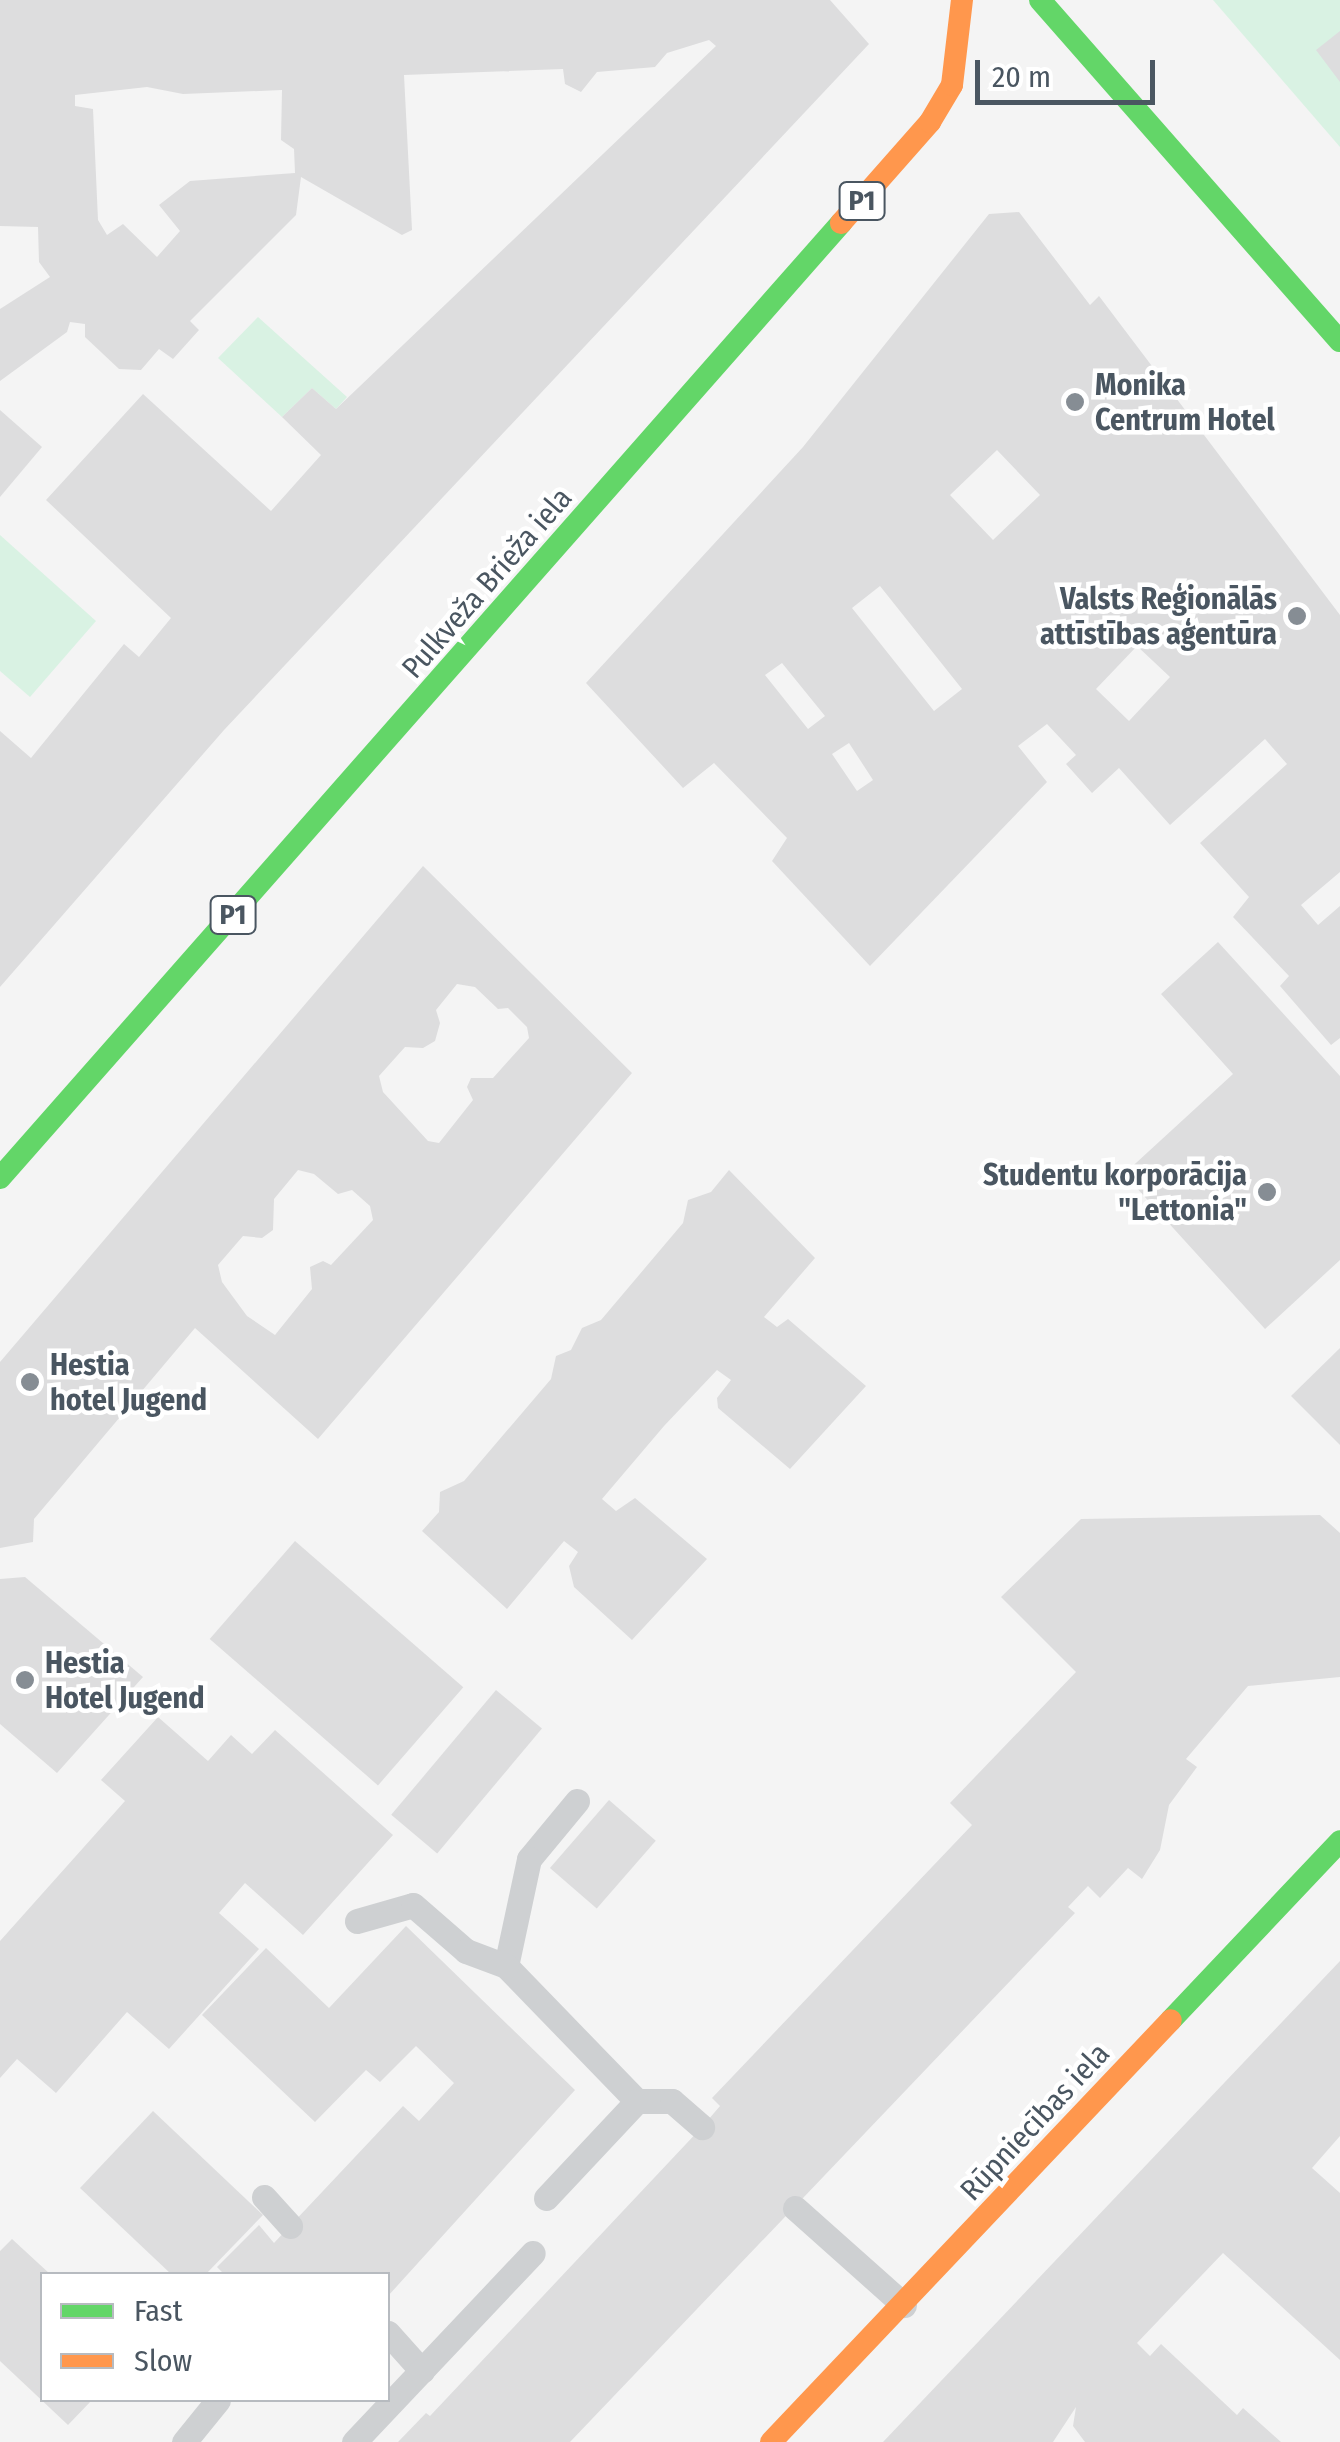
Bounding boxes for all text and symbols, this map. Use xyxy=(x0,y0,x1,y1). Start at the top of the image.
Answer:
scale bar xyxy=(980,40,1160,102)
text: 20 m xyxy=(992,59,1051,95)
road number: P1 xyxy=(837,178,887,224)
place label: Monika Centrum Hotel xyxy=(1095,367,1275,438)
marker: Monika Centrum Hotel xyxy=(1064,391,1086,413)
street label: Pulkveža Brieža iela xyxy=(394,480,580,686)
place label: Valsts Reģionālās attīstības aģentūra xyxy=(1040,581,1277,652)
marker: Valsts Reģionālās attīstības aģentūra xyxy=(1286,605,1308,627)
road number: P1 xyxy=(208,892,258,938)
place label: Studentu korporācija "Lettonia" xyxy=(983,1157,1247,1228)
marker: Studentu korporācija "Lettonia" xyxy=(1256,1181,1278,1203)
place label: Hestia hotel Jugend xyxy=(50,1347,207,1418)
marker: Hestia hotel Jugend xyxy=(19,1371,41,1393)
place label: Hestia Hotel Jugend xyxy=(45,1645,205,1716)
marker: Hestia Hotel Jugend xyxy=(14,1669,36,1691)
street label: Rūpniecības iela xyxy=(953,2036,1117,2208)
legend xyxy=(40,2272,390,2402)
text: Fast xyxy=(134,2293,182,2329)
text: Slow xyxy=(134,2343,192,2379)

